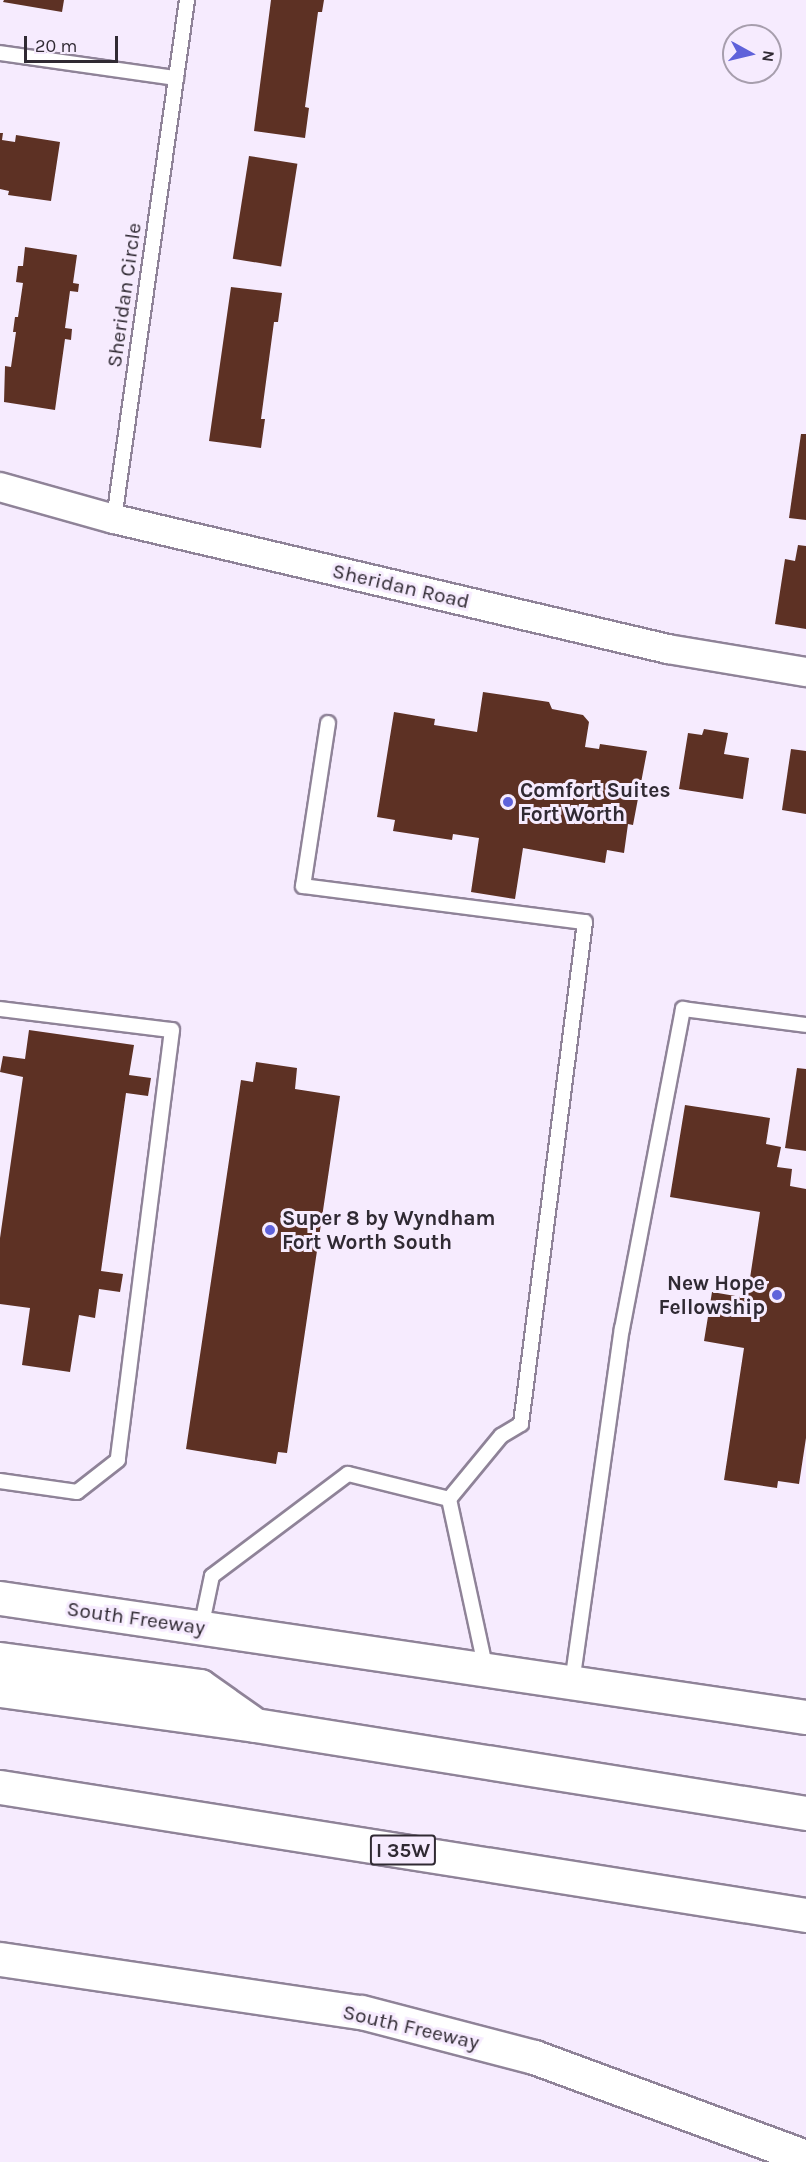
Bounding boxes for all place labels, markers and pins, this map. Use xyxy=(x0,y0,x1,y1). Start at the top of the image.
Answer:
place label: Comfort Suites Fort Worth xyxy=(520,777,670,827)
marker: Comfort Suites Fort Worth xyxy=(501,795,515,809)
place label: Super 8 by Wyndham Fort Worth South xyxy=(282,1205,495,1255)
marker: Super 8 by Wyndham Fort Worth South xyxy=(263,1223,277,1237)
place label: New Hope Fellowship xyxy=(659,1270,765,1320)
marker: New Hope Fellowship xyxy=(770,1288,784,1302)

